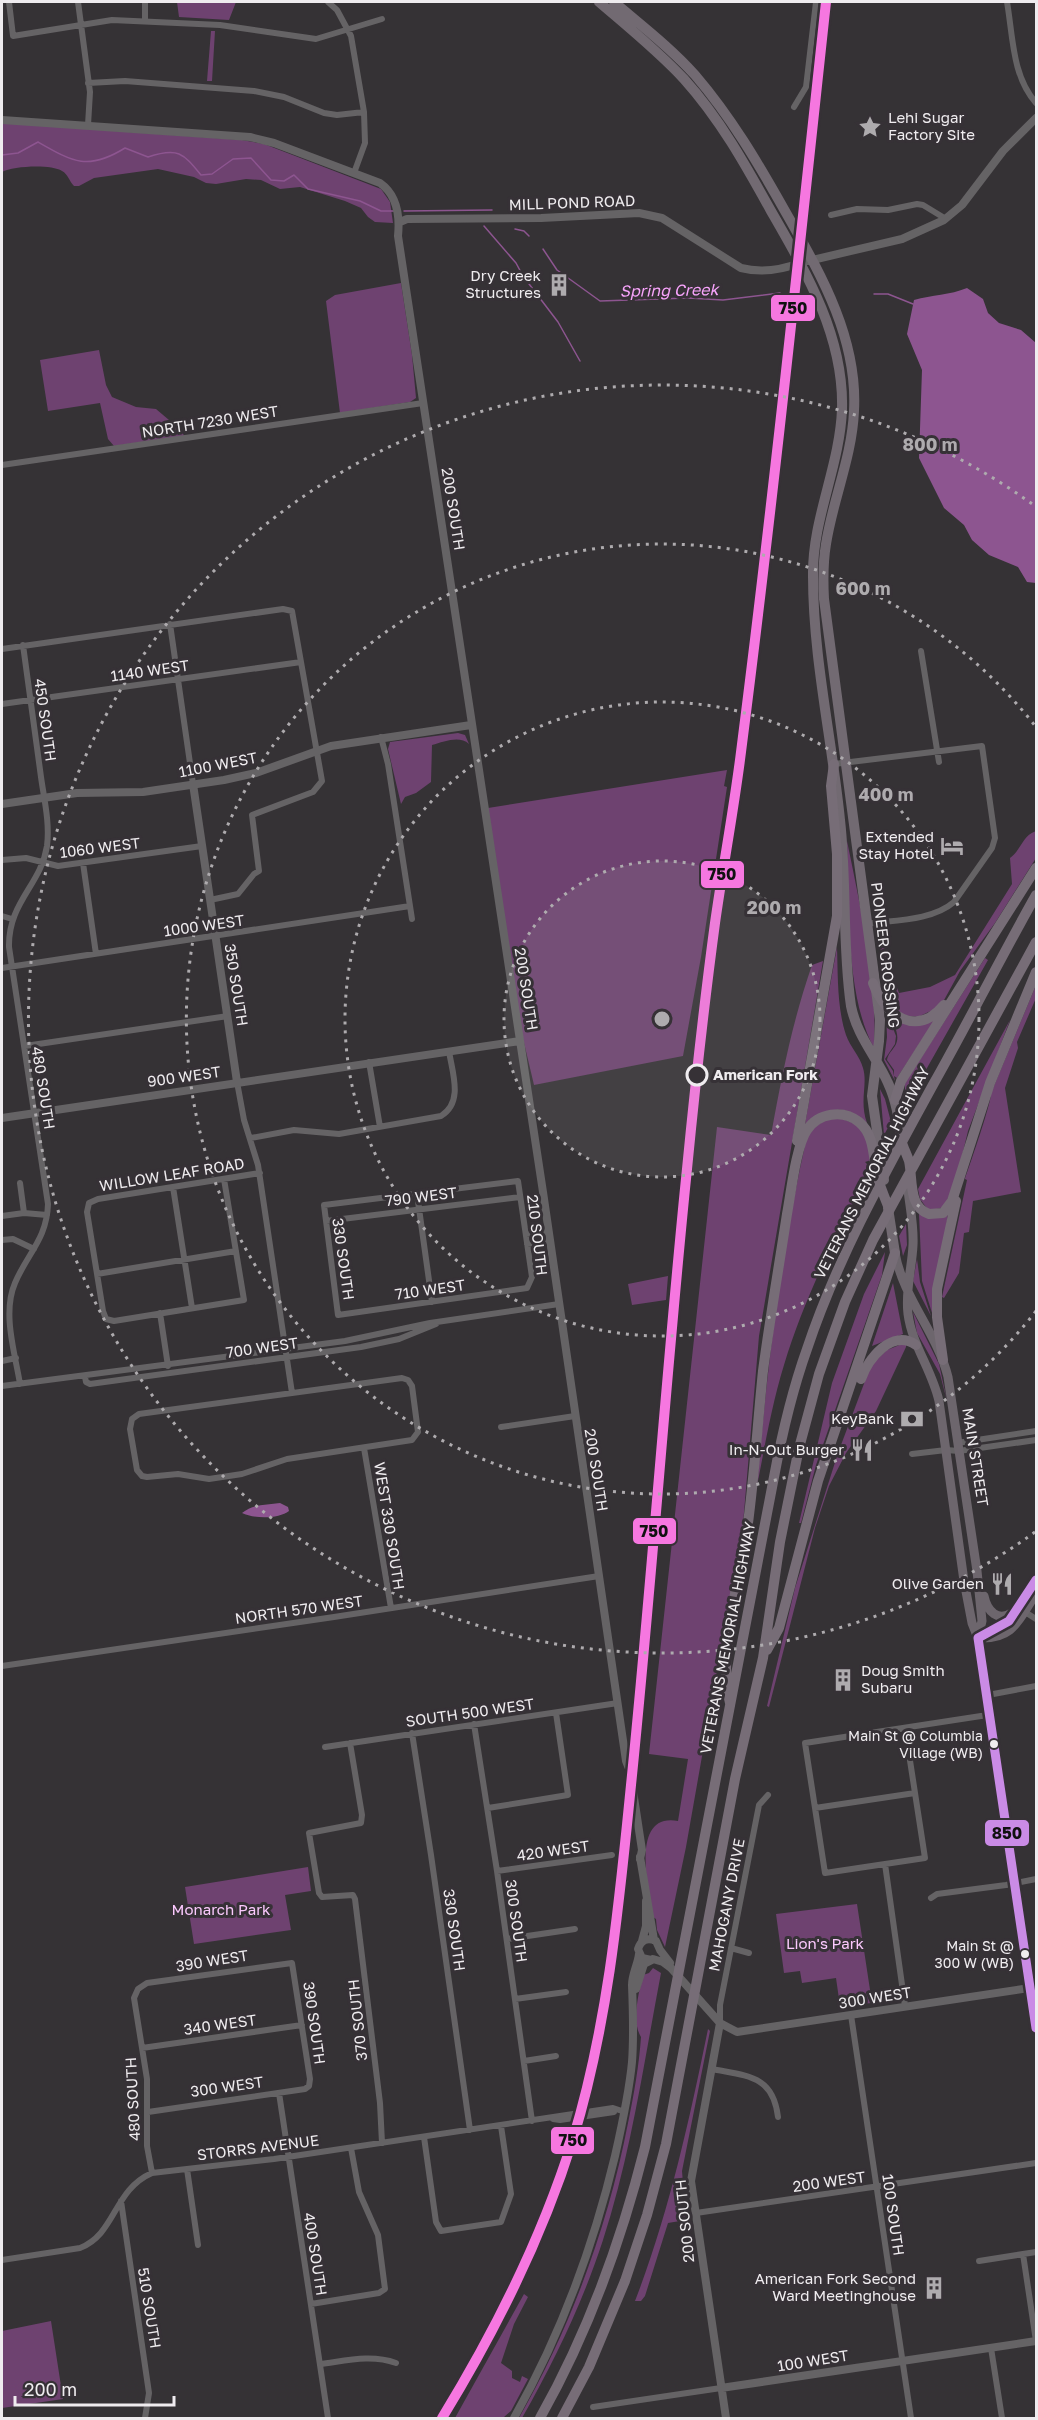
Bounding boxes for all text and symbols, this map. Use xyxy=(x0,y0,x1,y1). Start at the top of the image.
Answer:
place label: Lehi Sugar Factory Site xyxy=(888,108,975,143)
place icon: Lehi Sugar Factory Site xyxy=(857,114,883,140)
street label: MILL POND ROAD xyxy=(508,191,636,213)
place label: Dry Creek Structures xyxy=(465,266,542,301)
building icon: Dry Creek Structures xyxy=(546,272,572,298)
water label: Spring Creek xyxy=(619,279,721,301)
line badge: 750 xyxy=(770,294,816,322)
text: 750 xyxy=(779,298,807,318)
street label: NORTH 7230 WEST xyxy=(140,401,279,441)
text: 800 m xyxy=(902,433,958,455)
street label: 200 SOUTH xyxy=(439,466,469,551)
text: 600 m xyxy=(835,577,891,599)
street label: 1140 WEST xyxy=(109,656,190,684)
street label: 450 SOUTH xyxy=(31,677,61,762)
street label: 1100 WEST xyxy=(177,748,258,780)
text: 400 m xyxy=(859,783,913,805)
place label: Extended Stay Hotel xyxy=(858,827,934,862)
street label: 1060 WEST xyxy=(59,833,141,861)
hotel icon: Extended Stay Hotel xyxy=(939,833,965,859)
line badge: 750 xyxy=(700,860,745,889)
text: 750 xyxy=(708,864,736,884)
street label: PIONEER CROSSING xyxy=(868,881,904,1029)
text: 200 m xyxy=(747,896,801,918)
street label: 1000 WEST xyxy=(162,910,245,940)
street label: 350 SOUTH xyxy=(222,943,252,1027)
street label: 200 SOUTH xyxy=(512,946,542,1031)
centre of rings xyxy=(652,1009,672,1029)
street label: 480 SOUTH xyxy=(29,1045,59,1131)
street label: 900 WEST xyxy=(146,1062,222,1090)
street label: VETERANS MEMORIAL HIGHWAY xyxy=(810,1063,933,1282)
marker: American Fork xyxy=(686,1064,708,1086)
place label: American Fork xyxy=(713,1065,818,1083)
street label: WILLOW LEAF ROAD xyxy=(98,1154,246,1194)
street label: 790 WEST xyxy=(384,1183,458,1209)
street label: 210 SOUTH xyxy=(524,1193,552,1276)
street label: 330 SOUTH xyxy=(329,1217,359,1301)
street label: 710 WEST xyxy=(394,1275,466,1303)
street label: 700 WEST xyxy=(225,1333,299,1361)
bank icon: KeyBank xyxy=(899,1406,925,1432)
street label: MAIN STREET xyxy=(959,1406,993,1507)
place label: KeyBank xyxy=(831,1409,895,1427)
street label: 200 SOUTH xyxy=(582,1427,612,1512)
restaurant icon: In-N-Out Burger xyxy=(849,1437,875,1463)
place label: In-N-Out Burger xyxy=(729,1440,844,1458)
street label: WEST 330 SOUTH xyxy=(371,1461,409,1591)
line badge: 750 xyxy=(632,1517,677,1545)
street label: VETERANS MEMORIAL HIGHWAY xyxy=(696,1520,758,1755)
text: 750 xyxy=(640,1521,668,1541)
restaurant icon: Olive Garden xyxy=(989,1571,1015,1597)
place label: Olive Garden xyxy=(892,1574,984,1592)
street label: NORTH 570 WEST xyxy=(234,1591,364,1627)
place label: Doug Smith Subaru xyxy=(861,1661,945,1696)
building icon: Doug Smith Subaru xyxy=(830,1667,856,1693)
street label: SOUTH 500 WEST xyxy=(405,1694,535,1730)
place label: Main St @ Columbia Village (WB) xyxy=(848,1727,983,1761)
marker: Main St @ Columbia Village (WB) xyxy=(988,1738,1000,1750)
line badge: 850 xyxy=(984,1819,1030,1847)
text: 850 xyxy=(992,1823,1022,1843)
street label: 420 WEST xyxy=(515,1836,590,1864)
street label: MAHOGANY DRIVE xyxy=(704,1837,748,1973)
street label: 300 SOUTH xyxy=(502,1878,532,1963)
street label: 330 SOUTH xyxy=(440,1888,470,1972)
park label: Monarch Park xyxy=(172,1900,271,1918)
park label: Lion's Park xyxy=(786,1934,865,1952)
place label: Main St @ 300 W (WB) xyxy=(935,1937,1014,1971)
street label: 390 WEST xyxy=(174,1945,249,1975)
marker: Main St @ 300 W (WB) xyxy=(1019,1948,1031,1960)
street label: 370 SOUTH xyxy=(344,1978,370,2062)
street label: 390 SOUTH xyxy=(300,1980,330,2065)
street label: 300 WEST xyxy=(837,1982,913,2012)
street label: 340 WEST xyxy=(182,2010,257,2038)
street label: 480 SOUTH xyxy=(121,2057,143,2141)
street label: 300 WEST xyxy=(189,2072,264,2100)
line badge: 750 xyxy=(550,2126,595,2155)
text: 750 xyxy=(559,2130,587,2150)
street label: STORRS AVENUE xyxy=(196,2131,320,2163)
street label: 200 WEST xyxy=(791,2167,866,2195)
street label: 100 SOUTH xyxy=(879,2173,909,2257)
street label: 200 SOUTH xyxy=(671,2179,697,2264)
street label: 400 SOUTH xyxy=(301,2211,331,2297)
street label: 510 SOUTH xyxy=(135,2266,165,2349)
place label: American Fork Second Ward Meetinghouse xyxy=(755,2269,916,2304)
building icon: American Fork Second Ward Meetinghouse xyxy=(921,2275,947,2301)
street label: 100 WEST xyxy=(776,2345,850,2375)
scale bar xyxy=(15,2369,174,2407)
text: 200 m xyxy=(24,2378,77,2400)

